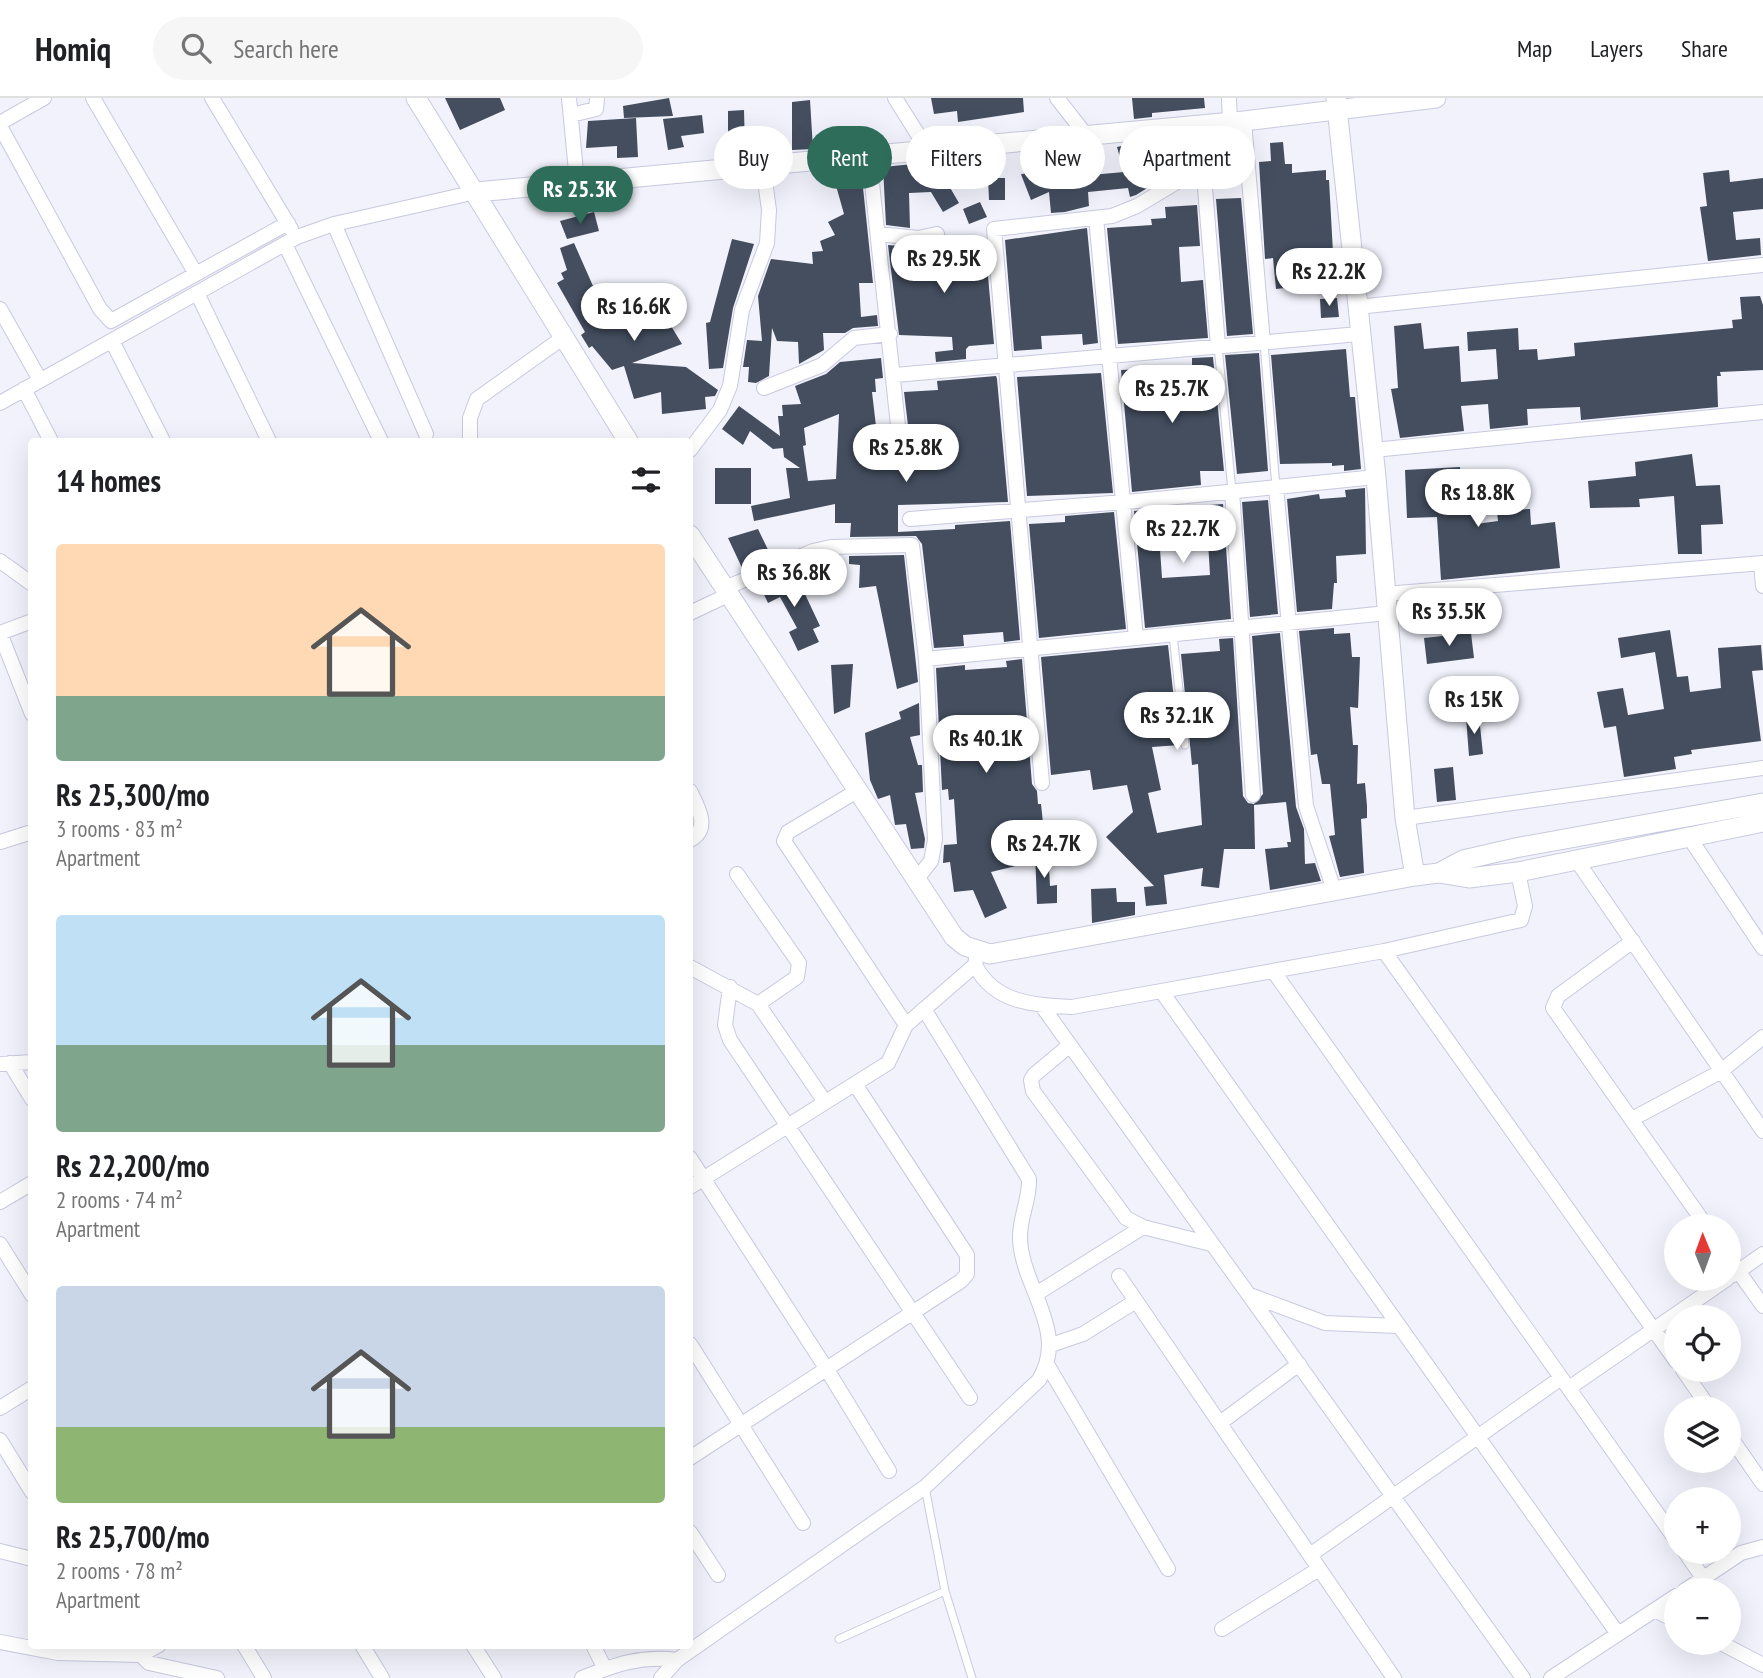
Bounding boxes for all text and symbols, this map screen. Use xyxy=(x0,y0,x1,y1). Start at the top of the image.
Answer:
search box xyxy=(153,17,643,80)
text: Homiq xyxy=(35,27,111,70)
icon: search xyxy=(177,29,215,67)
text: Search here xyxy=(233,32,339,65)
text: Map xyxy=(1517,33,1552,64)
text: Layers xyxy=(1590,33,1643,64)
text: Share xyxy=(1681,33,1728,64)
chip: Buy xyxy=(714,126,793,189)
chip: Rent xyxy=(807,126,892,189)
chip: Filters xyxy=(906,126,1006,189)
chip: New xyxy=(1020,126,1105,189)
chip: Apartment xyxy=(1119,126,1255,189)
pin: Rs 25.3K xyxy=(508,166,652,226)
text: Rs 25.3K xyxy=(543,174,617,203)
pin: Rs 29.5K xyxy=(872,236,1016,295)
text: Rs 29.5K xyxy=(907,243,981,272)
pin: Rs 22.2K xyxy=(1257,248,1401,308)
text: Rs 22.2K xyxy=(1292,256,1366,285)
pin: Rs 16.6K xyxy=(562,284,706,343)
text: Rs 16.6K xyxy=(597,291,671,320)
pin: Rs 25.7K xyxy=(1100,366,1244,425)
text: Rs 25.7K xyxy=(1135,373,1209,402)
pin: Rs 25.8K xyxy=(834,424,978,484)
text: Rs 25.8K xyxy=(869,432,943,461)
text: 14 homes xyxy=(56,461,161,500)
icon: filters xyxy=(627,461,665,499)
pin: Rs 18.8K xyxy=(1406,470,1550,529)
text: Rs 18.8K xyxy=(1441,477,1515,506)
pin: Rs 22.7K xyxy=(1111,505,1255,565)
text: Rs 22.7K xyxy=(1146,513,1220,542)
pin: Rs 36.8K xyxy=(722,550,866,609)
text: Rs 36.8K xyxy=(757,557,831,586)
pin: Rs 35.5K xyxy=(1377,588,1521,648)
icon: home xyxy=(298,589,424,715)
text: Rs 35.5K xyxy=(1412,596,1486,625)
pin: Rs 15K xyxy=(1417,676,1531,736)
text: Rs 15K xyxy=(1445,684,1503,713)
pin: Rs 32.1K xyxy=(1105,692,1249,752)
text: Rs 32.1K xyxy=(1140,700,1214,729)
pin: Rs 40.1K xyxy=(914,716,1058,775)
text: Rs 40.1K xyxy=(949,723,1023,752)
text: Rs 25,300/mo xyxy=(56,775,210,814)
text: 3 rooms · 83 m² xyxy=(56,814,183,843)
pin: Rs 24.7K xyxy=(972,820,1116,880)
text: Rs 24.7K xyxy=(1007,828,1081,857)
text: Apartment xyxy=(56,843,140,872)
icon: home xyxy=(298,960,424,1086)
text: Rs 22,200/mo xyxy=(56,1146,210,1185)
text: 2 rooms · 74 m² xyxy=(56,1185,183,1214)
text: Apartment xyxy=(56,1214,140,1243)
north arrow xyxy=(1664,1214,1741,1292)
map controls xyxy=(1664,1214,1741,1655)
button: locate xyxy=(1664,1305,1741,1382)
icon: home xyxy=(298,1331,424,1457)
button: layers xyxy=(1664,1396,1741,1473)
button: + xyxy=(1664,1487,1741,1564)
text: Rs 25,700/mo xyxy=(56,1517,210,1556)
text: 2 rooms · 78 m² xyxy=(56,1556,183,1585)
button: − xyxy=(1664,1578,1741,1655)
text: Apartment xyxy=(56,1585,140,1614)

